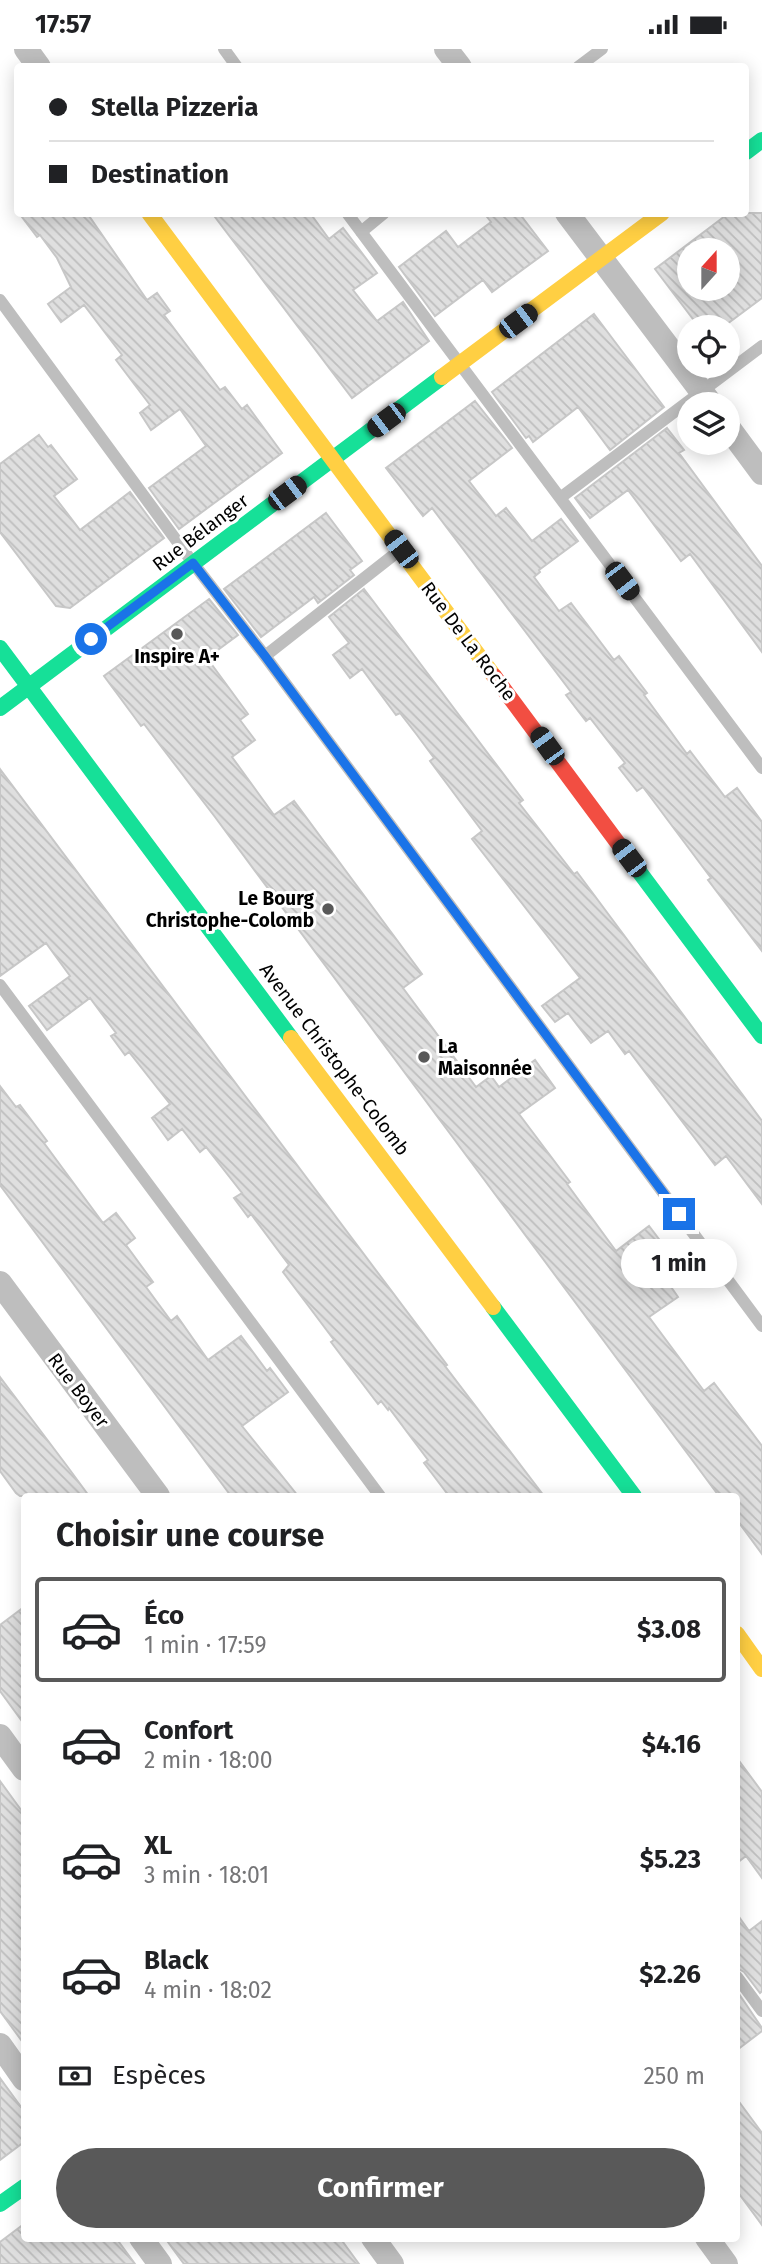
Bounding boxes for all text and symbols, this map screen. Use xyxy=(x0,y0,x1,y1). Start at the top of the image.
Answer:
text: 17:57 xyxy=(35,9,91,40)
text: Stella Pizzeria xyxy=(91,92,258,123)
text: Destination xyxy=(91,159,229,190)
north arrow xyxy=(677,238,740,301)
map controls xyxy=(677,238,740,455)
car xyxy=(495,300,542,342)
button: locate xyxy=(677,315,740,378)
button: layers xyxy=(677,392,740,455)
car xyxy=(363,399,410,441)
car xyxy=(264,472,311,514)
street label: Rue Bélanger xyxy=(148,488,253,576)
car xyxy=(380,526,423,572)
car xyxy=(601,558,644,604)
street label: Rue De La Roche xyxy=(416,577,521,705)
route start xyxy=(75,623,107,655)
marker: Inspire A+ xyxy=(169,626,185,642)
place label: Inspire A+ xyxy=(134,645,220,668)
car xyxy=(527,723,568,769)
car xyxy=(608,835,651,881)
place label: Le Bourg Christophe-Colomb xyxy=(146,887,315,932)
marker: Le Bourg Christophe-Colomb xyxy=(320,901,336,917)
street label: Avenue Christophe-Colomb xyxy=(255,959,414,1160)
place label: La Maisonnée xyxy=(438,1035,532,1080)
marker: La Maisonnée xyxy=(416,1049,432,1065)
route end xyxy=(663,1198,695,1230)
callout: 1 min xyxy=(621,1239,737,1287)
text: 1 min xyxy=(651,1249,707,1277)
street label: Rue Boyer xyxy=(43,1348,115,1433)
text: Choisir une course xyxy=(56,1516,324,1554)
icon: car xyxy=(60,1598,123,1661)
text: Éco xyxy=(144,1600,184,1631)
text: $3.08 xyxy=(637,1614,701,1645)
text: 1 min · 17:59 xyxy=(144,1631,266,1659)
icon: car xyxy=(60,1713,123,1776)
text: Confort xyxy=(144,1715,233,1746)
text: $4.16 xyxy=(642,1729,701,1760)
text: 2 min · 18:00 xyxy=(144,1746,273,1774)
icon: car xyxy=(60,1828,123,1891)
text: XL xyxy=(144,1830,172,1861)
text: $5.23 xyxy=(640,1844,701,1875)
text: 3 min · 18:01 xyxy=(144,1861,269,1889)
icon: car xyxy=(60,1943,123,2006)
text: Black xyxy=(144,1945,209,1976)
text: $2.26 xyxy=(639,1959,701,1990)
text: 4 min · 18:02 xyxy=(144,1976,272,2004)
icon: cash xyxy=(56,2057,94,2095)
text: Espèces xyxy=(112,2060,206,2091)
text: 250 m xyxy=(643,2062,705,2090)
button: Confirmer xyxy=(56,2148,705,2228)

